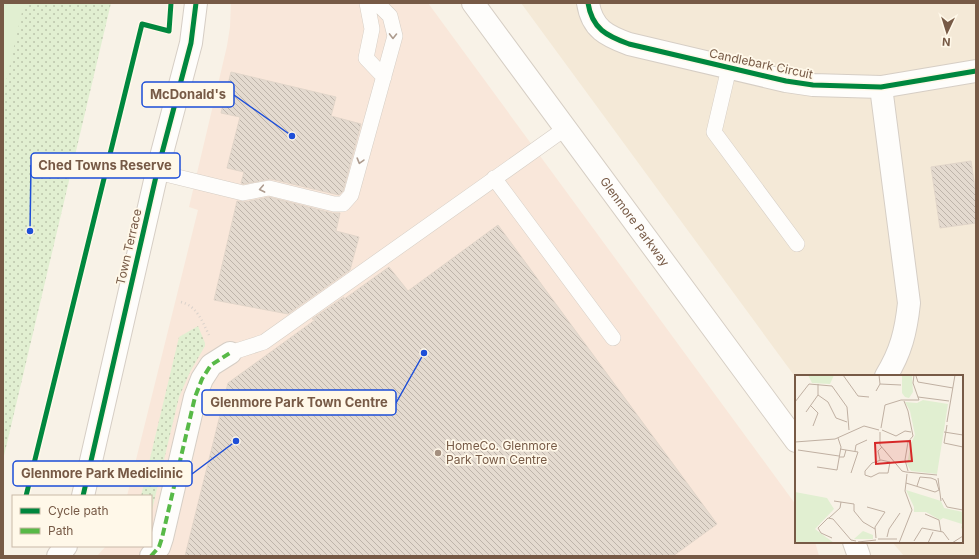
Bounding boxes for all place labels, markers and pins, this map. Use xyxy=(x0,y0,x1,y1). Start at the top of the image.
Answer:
callout: McDonald's xyxy=(142,82,234,107)
callout: Ched Towns Reserve xyxy=(31,153,180,178)
callout: Glenmore Park Town Centre xyxy=(202,390,396,415)
place label: HomeCo. Glenmore Park Town Centre xyxy=(446,438,557,467)
marker: HomeCo. Glenmore Park Town Centre xyxy=(433,448,443,458)
callout: Glenmore Park Mediclinic xyxy=(13,461,192,486)

